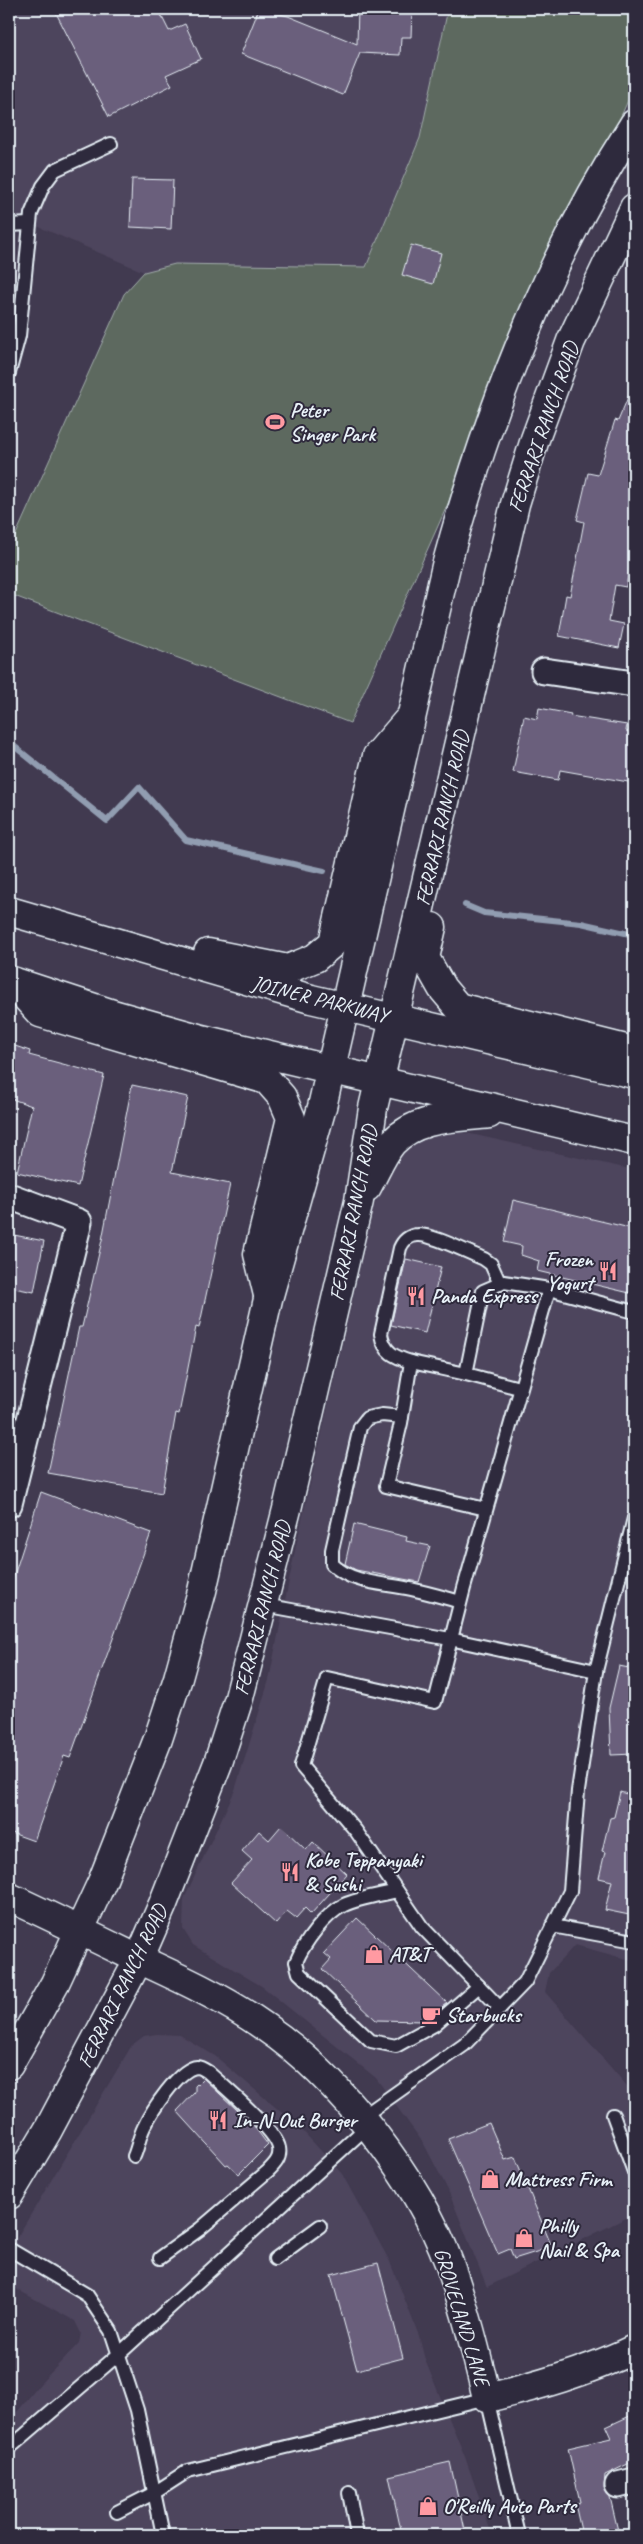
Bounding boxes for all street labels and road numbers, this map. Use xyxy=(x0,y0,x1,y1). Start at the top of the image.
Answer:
street label: FERRARI RANCH ROAD xyxy=(502,337,585,516)
street label: FERRARI RANCH ROAD xyxy=(409,726,475,908)
street label: JOINER PARKWAY xyxy=(248,969,394,1029)
street label: FERRARI RANCH ROAD xyxy=(323,1121,383,1303)
street label: FERRARI RANCH ROAD xyxy=(228,1517,297,1698)
street label: FERRARI RANCH ROAD xyxy=(71,1899,174,2072)
street label: GROVELAND LANE xyxy=(429,2245,496,2392)

